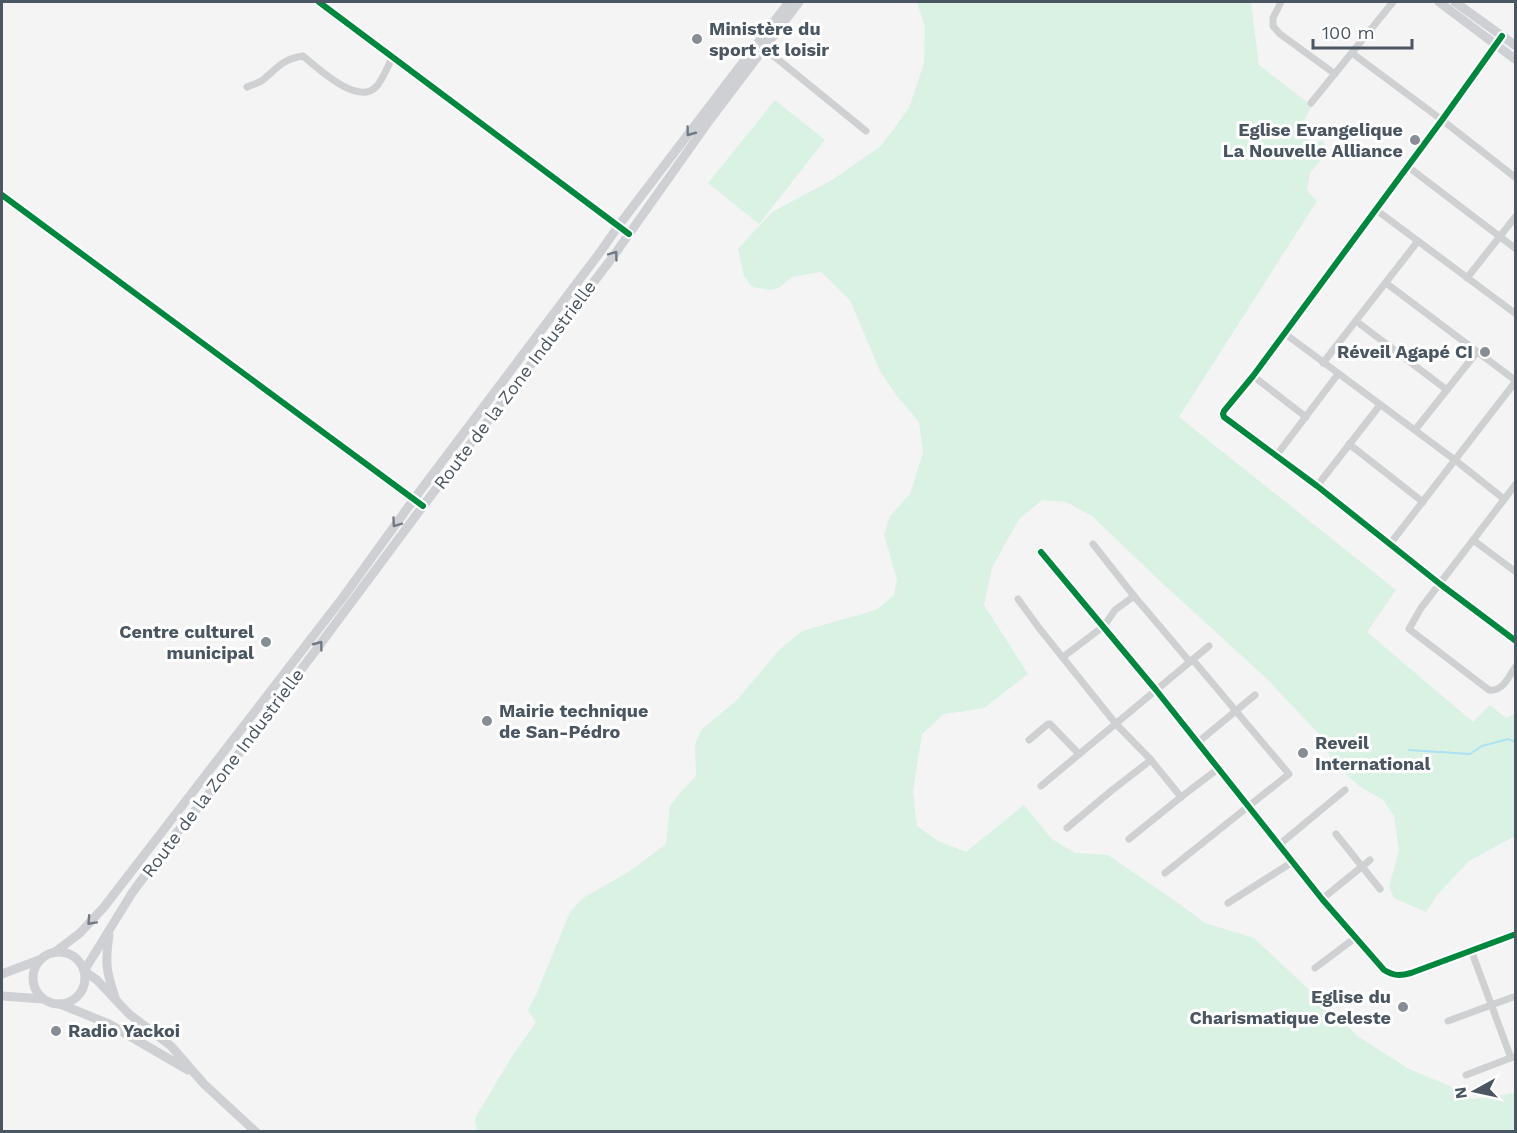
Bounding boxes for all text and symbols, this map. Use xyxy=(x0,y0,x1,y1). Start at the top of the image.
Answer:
scale bar xyxy=(1313,12,1412,50)
place label: Ministère du sport et loisir xyxy=(709,18,829,60)
text: 100 m xyxy=(1322,22,1375,43)
marker: Ministère du sport et loisir xyxy=(690,32,704,46)
place label: Eglise Evangelique La Nouvelle Alliance xyxy=(1223,119,1403,161)
one-way arrow xyxy=(686,125,697,136)
marker: Eglise Evangelique La Nouvelle Alliance xyxy=(1408,133,1422,147)
one-way arrow xyxy=(607,250,618,261)
street label: Route de la Zone Industrielle xyxy=(429,276,600,493)
place label: Réveil Agapé CI xyxy=(1337,341,1473,362)
marker: Réveil Agapé CI xyxy=(1478,345,1492,359)
one-way arrow xyxy=(393,516,404,527)
place label: Centre culturel municipal xyxy=(119,621,254,663)
marker: Centre culturel municipal xyxy=(259,635,273,649)
one-way arrow xyxy=(312,640,323,651)
street label: Route de la Zone Industrielle xyxy=(137,664,308,881)
place label: Mairie technique de San-Pédro xyxy=(499,700,648,742)
marker: Mairie technique de San-Pédro xyxy=(480,714,494,728)
place label: Reveil International xyxy=(1315,732,1431,774)
marker: Reveil International xyxy=(1296,746,1310,760)
one-way arrow xyxy=(88,913,99,924)
place label: Eglise du Charismatique Celeste xyxy=(1190,986,1391,1028)
marker: Eglise du Charismatique Celeste xyxy=(1396,1000,1410,1014)
place label: Radio Yackoi xyxy=(68,1020,180,1041)
marker: Radio Yackoi xyxy=(49,1024,63,1038)
north arrow xyxy=(1445,1061,1505,1121)
text: N xyxy=(1450,1086,1471,1100)

